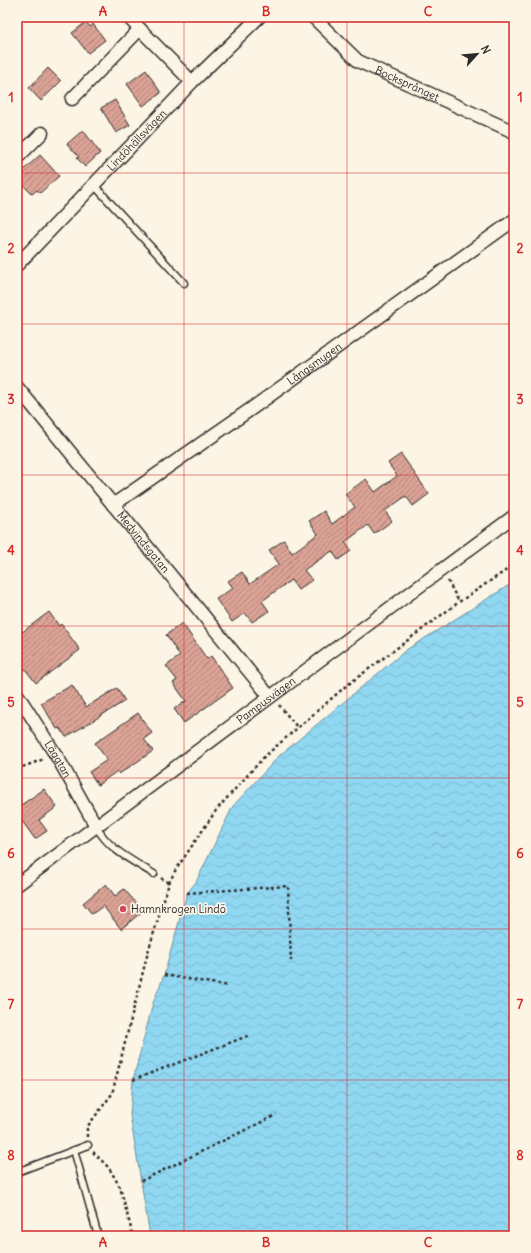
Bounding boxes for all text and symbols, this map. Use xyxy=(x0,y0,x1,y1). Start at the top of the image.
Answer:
text: A xyxy=(99,3,108,20)
text: B xyxy=(262,3,271,20)
text: C xyxy=(424,3,433,20)
north arrow xyxy=(457,34,497,74)
text: N xyxy=(478,43,494,56)
street label: Bocksprånget xyxy=(373,63,442,104)
text: 1 xyxy=(8,89,14,106)
text: 1 xyxy=(517,89,523,106)
street label: Lindöhällsvägen xyxy=(104,106,169,174)
text: 2 xyxy=(7,240,15,257)
text: 2 xyxy=(516,240,524,257)
street label: Långsmygen xyxy=(284,339,344,388)
text: 3 xyxy=(7,391,15,408)
text: 3 xyxy=(516,391,524,408)
street label: Medvindsgatan xyxy=(114,508,173,576)
text: 4 xyxy=(7,542,15,559)
text: 4 xyxy=(516,542,524,559)
street label: Pampusvägen xyxy=(234,674,298,727)
text: 5 xyxy=(7,694,15,711)
text: 5 xyxy=(516,694,524,711)
street label: Lägatan xyxy=(41,738,75,780)
text: 6 xyxy=(7,845,15,862)
text: 6 xyxy=(516,845,524,862)
place label: Hamnkrogen Lindö xyxy=(131,902,226,916)
marker: Hamnkrogen Lindö xyxy=(118,904,128,914)
text: 7 xyxy=(8,996,15,1013)
text: 7 xyxy=(517,996,524,1013)
text: 8 xyxy=(7,1147,15,1164)
text: 8 xyxy=(516,1147,524,1164)
text: A xyxy=(99,1234,108,1251)
text: B xyxy=(262,1234,271,1251)
text: C xyxy=(424,1234,433,1251)

